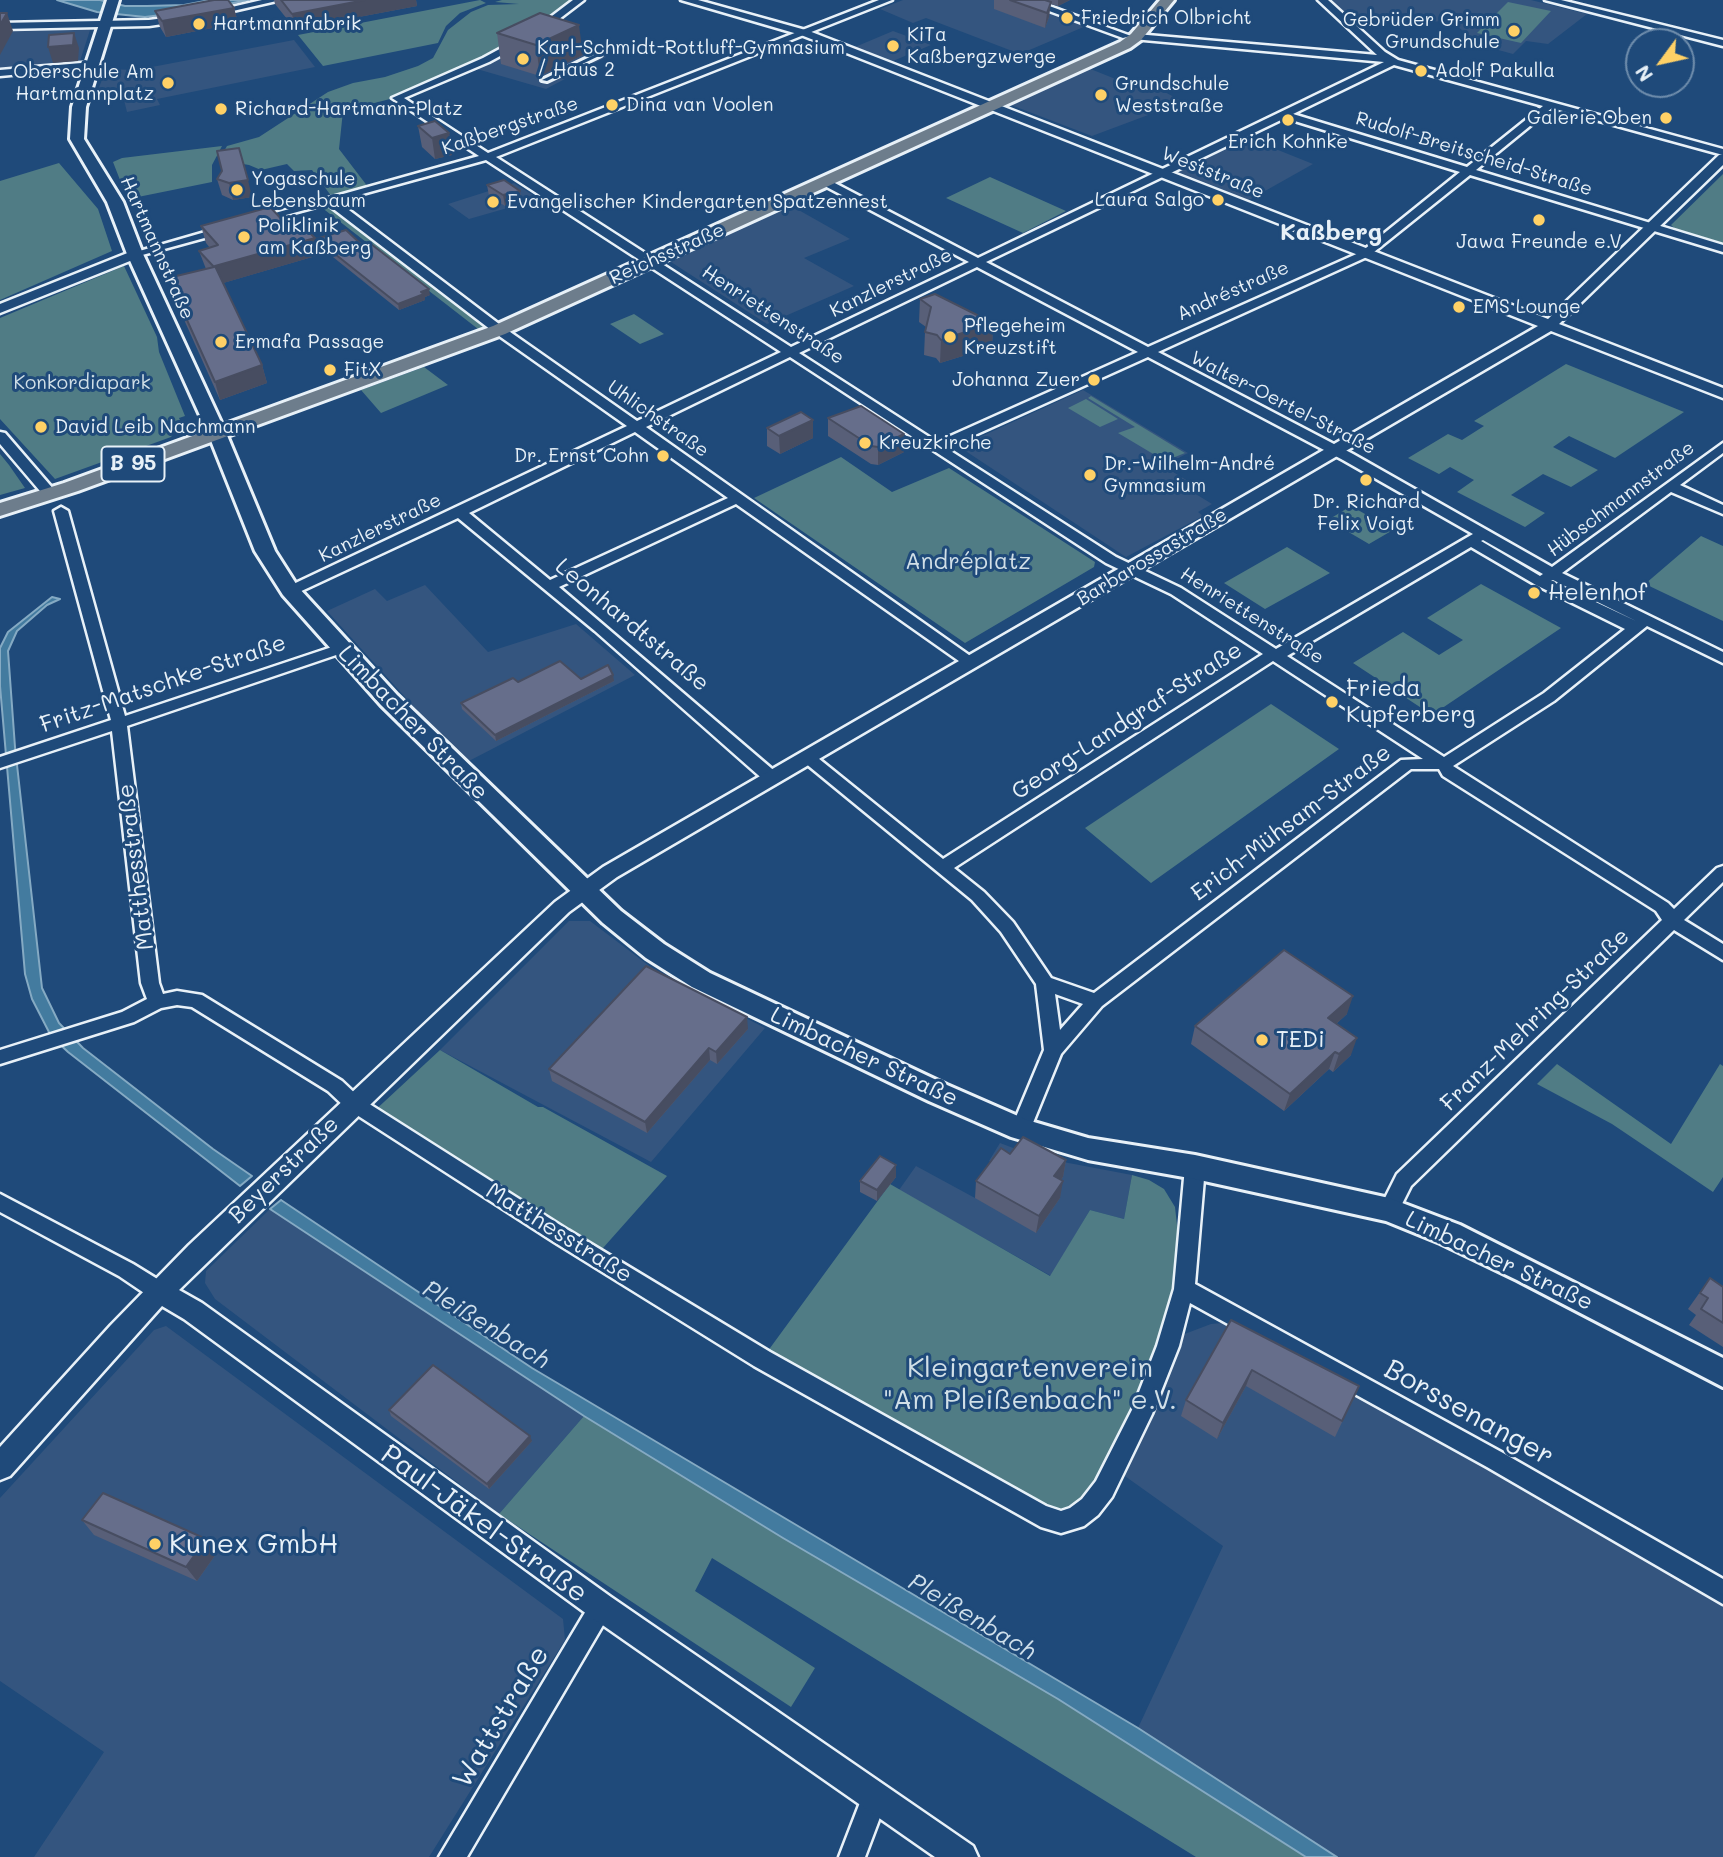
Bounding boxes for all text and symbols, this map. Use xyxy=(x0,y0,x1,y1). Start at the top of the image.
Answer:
place label: Friedrich Olbricht xyxy=(1081,7,1252,29)
place label: Gebrüder Grimm Grundschule xyxy=(1343,9,1500,53)
marker: Friedrich Olbricht xyxy=(1059,10,1075,26)
place label: Hartmannfabrik xyxy=(213,13,361,35)
marker: Hartmannfabrik xyxy=(191,16,207,32)
marker: Gebrüder Grimm Grundschule xyxy=(1506,23,1522,39)
place label: KiTa Kaßbergzwerge xyxy=(907,24,1056,68)
north arrow xyxy=(1625,28,1695,98)
place label: Karl-Schmidt-Rottluff-Gymnasium / Haus 2 xyxy=(537,37,845,81)
marker: KiTa Kaßbergzwerge xyxy=(885,38,901,54)
marker: Karl-Schmidt-Rottluff-Gymnasium / Haus 2 xyxy=(515,51,531,67)
place label: Adolf Pakulla xyxy=(1435,60,1555,82)
place label: Oberschule Am Hartmannplatz xyxy=(13,61,154,105)
text: N xyxy=(1629,61,1658,86)
marker: Adolf Pakulla xyxy=(1413,63,1429,79)
place label: Grundschule Weststraße xyxy=(1115,73,1230,117)
marker: Oberschule Am Hartmannplatz xyxy=(160,75,176,91)
marker: Grundschule Weststraße xyxy=(1093,87,1109,103)
street label: Kaßbergstraße xyxy=(439,92,581,160)
place label: Dina van Voolen xyxy=(626,94,774,116)
marker: Dina van Voolen xyxy=(604,97,620,113)
place label: Richard-Hartmann-Platz xyxy=(235,98,463,120)
marker: Richard-Hartmann-Platz xyxy=(213,101,229,117)
street label: Rudolf-Breitscheid-Straße xyxy=(1353,107,1595,201)
place label: Galerie Oben xyxy=(1527,107,1652,129)
marker: Galerie Oben xyxy=(1658,110,1674,126)
marker: Erich Kohnke xyxy=(1280,112,1296,128)
place label: Erich Kohnke xyxy=(1228,131,1348,153)
street label: Weststraße xyxy=(1158,142,1268,204)
place label: Yogaschule Lebensbaum xyxy=(251,168,366,212)
street label: Hartmannstraße xyxy=(115,173,199,323)
marker: Yogaschule Lebensbaum xyxy=(229,182,245,198)
place label: Laura Salgo xyxy=(1095,189,1204,211)
place label: Evangelischer Kindergarten Spatzennest xyxy=(507,191,888,213)
marker: Laura Salgo xyxy=(1210,192,1226,208)
marker: Evangelischer Kindergarten Spatzennest xyxy=(485,194,501,210)
marker: Jawa Freunde e.V xyxy=(1531,212,1547,228)
place label: Poliklinik am Kaßberg xyxy=(258,215,371,259)
street label: Reichsstraße xyxy=(606,218,728,290)
district label: Kaßberg xyxy=(1280,219,1382,247)
marker: Poliklinik am Kaßberg xyxy=(236,229,252,245)
place label: Jawa Freunde e.V xyxy=(1456,231,1622,253)
street label: Kanzlerstraße xyxy=(826,244,956,322)
street label: Andréstraße xyxy=(1173,256,1293,326)
street label: Henriettenstraße xyxy=(698,261,848,369)
place label: EMS Lounge xyxy=(1473,296,1581,318)
marker: EMS Lounge xyxy=(1451,299,1467,315)
place label: Pflegeheim Kreuzstift xyxy=(964,315,1066,359)
marker: Pflegeheim Kreuzstift xyxy=(942,329,958,345)
place label: Ermafa Passage xyxy=(235,331,384,353)
marker: Ermafa Passage xyxy=(213,334,229,350)
street label: Walter-Oertel-Straße xyxy=(1187,346,1379,460)
place label: FitX xyxy=(344,359,381,381)
marker: FitX xyxy=(322,362,338,378)
place label: Johanna Zuer xyxy=(952,369,1080,391)
park label: Konkordiapark xyxy=(13,372,151,394)
marker: Johanna Zuer xyxy=(1086,372,1102,388)
street label: Uhlichstraße xyxy=(603,376,713,462)
place label: David Leib Nachmann xyxy=(55,416,255,438)
marker: David Leib Nachmann xyxy=(33,419,49,435)
place label: Kreuzkirche xyxy=(879,432,992,454)
marker: Kreuzkirche xyxy=(857,435,873,451)
street label: Hübschmannstraße xyxy=(1543,436,1699,562)
place label: Dr. Ernst Cohn xyxy=(514,445,649,467)
road number: B 95 xyxy=(102,447,164,482)
marker: Dr. Ernst Cohn xyxy=(655,448,671,464)
place label: Dr.-Wilhelm-André Gymnasium xyxy=(1104,453,1275,497)
marker: Dr.-Wilhelm-André Gymnasium xyxy=(1082,467,1098,483)
marker: Dr. Richard Felix Voigt xyxy=(1358,472,1374,488)
street label: Kanzlerstraße xyxy=(315,489,445,567)
place label: Dr. Richard Felix Voigt xyxy=(1312,491,1420,535)
street label: Barbarossastraße xyxy=(1073,503,1231,611)
park label: Andréplatz xyxy=(905,548,1031,576)
street label: Leonhardtstraße xyxy=(549,553,715,697)
street label: Henriettenstraße xyxy=(1176,563,1328,669)
place label: Helenhof xyxy=(1548,579,1647,607)
marker: Helenhof xyxy=(1526,585,1542,601)
street label: Fritz-Matschke-Straße xyxy=(36,629,290,739)
street label: Georg-Landgraf-Straße xyxy=(1007,636,1247,806)
street label: Limbacher Straße xyxy=(332,640,494,806)
place label: Frieda Kupferberg xyxy=(1346,675,1475,729)
marker: Frieda Kupferberg xyxy=(1324,694,1340,710)
street label: Erich-Mühsam-Straße xyxy=(1186,739,1396,907)
street label: Matthesstraße xyxy=(112,782,160,952)
street label: Franz-Mehring-Straße xyxy=(1435,923,1635,1117)
street label: Limbacher Straße xyxy=(766,1001,962,1113)
place label: TEDi xyxy=(1276,1026,1325,1054)
marker: TEDi xyxy=(1254,1032,1270,1048)
street label: Beyerstraße xyxy=(223,1111,345,1229)
street label: Matthesstraße xyxy=(481,1177,637,1289)
street label: Limbacher Straße xyxy=(1401,1205,1597,1317)
water label: Pleißenbach xyxy=(417,1275,555,1375)
park label: Kleingartenverein "Am Pleißenbach" e.V. xyxy=(883,1351,1177,1417)
street label: Borssenanger xyxy=(1378,1353,1560,1473)
street label: Paul-Jäkel-Straße xyxy=(374,1438,594,1610)
place label: Kunex GmbH xyxy=(169,1527,338,1561)
marker: Kunex GmbH xyxy=(147,1536,163,1552)
water label: Pleißenbach xyxy=(903,1568,1041,1666)
street label: Wattstraße xyxy=(446,1640,556,1794)

